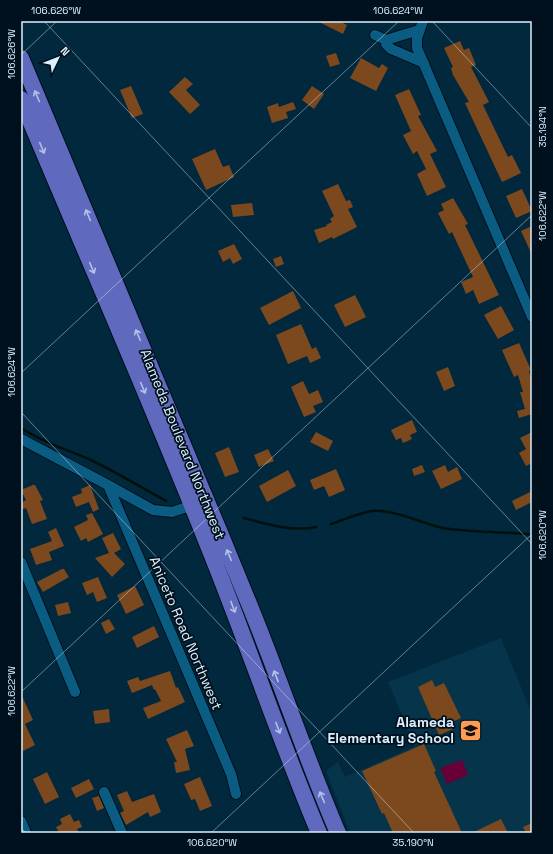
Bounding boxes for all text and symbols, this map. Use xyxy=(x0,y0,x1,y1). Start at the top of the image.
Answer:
text: 106.626°W xyxy=(31,4,81,17)
text: 106.624°W xyxy=(373,4,423,17)
text: 106.626°W xyxy=(5,29,18,79)
north arrow xyxy=(38,38,78,78)
text: N xyxy=(58,44,73,59)
one-way arrow xyxy=(33,90,40,102)
text: 35.194°N xyxy=(536,106,549,148)
one-way arrow xyxy=(38,142,46,154)
text: 106.622°W xyxy=(536,191,549,241)
one-way arrow xyxy=(83,210,91,222)
one-way arrow xyxy=(89,262,96,274)
one-way arrow xyxy=(134,330,142,342)
street label: Alameda Boulevard Northwest xyxy=(137,346,229,542)
text: 106.624°W xyxy=(5,347,18,397)
one-way arrow xyxy=(139,381,147,393)
text: 106.620°W xyxy=(536,510,549,560)
one-way arrow xyxy=(225,549,232,561)
street label: Aniceto Road Northwest xyxy=(146,554,226,712)
one-way arrow xyxy=(229,600,237,612)
text: 106.622°W xyxy=(5,666,18,716)
one-way arrow xyxy=(272,670,280,682)
place label: Alameda Elementary School xyxy=(328,713,454,747)
school or university icon: Alameda Elementary School xyxy=(457,717,483,743)
one-way arrow xyxy=(275,722,283,734)
one-way arrow xyxy=(318,792,326,804)
text: 106.620°W xyxy=(187,836,237,849)
text: 35.190°N xyxy=(392,836,434,849)

